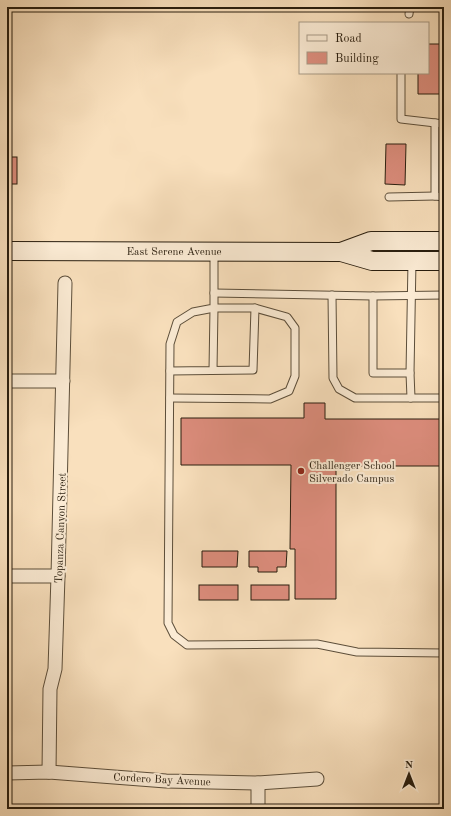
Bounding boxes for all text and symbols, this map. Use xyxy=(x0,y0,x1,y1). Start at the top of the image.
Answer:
legend xyxy=(299,22,429,74)
text: Road xyxy=(335,33,362,45)
text: Building xyxy=(335,53,379,65)
street label: East Serene Avenue xyxy=(126,247,222,258)
place label: Challenger School Silverado Campus xyxy=(309,461,395,485)
marker: Challenger School Silverado Campus xyxy=(296,466,306,476)
street label: Topanza Canyon Street xyxy=(54,472,69,584)
north arrow xyxy=(389,754,429,794)
text: N xyxy=(405,760,414,771)
street label: Cordero Bay Avenue xyxy=(113,772,211,789)

